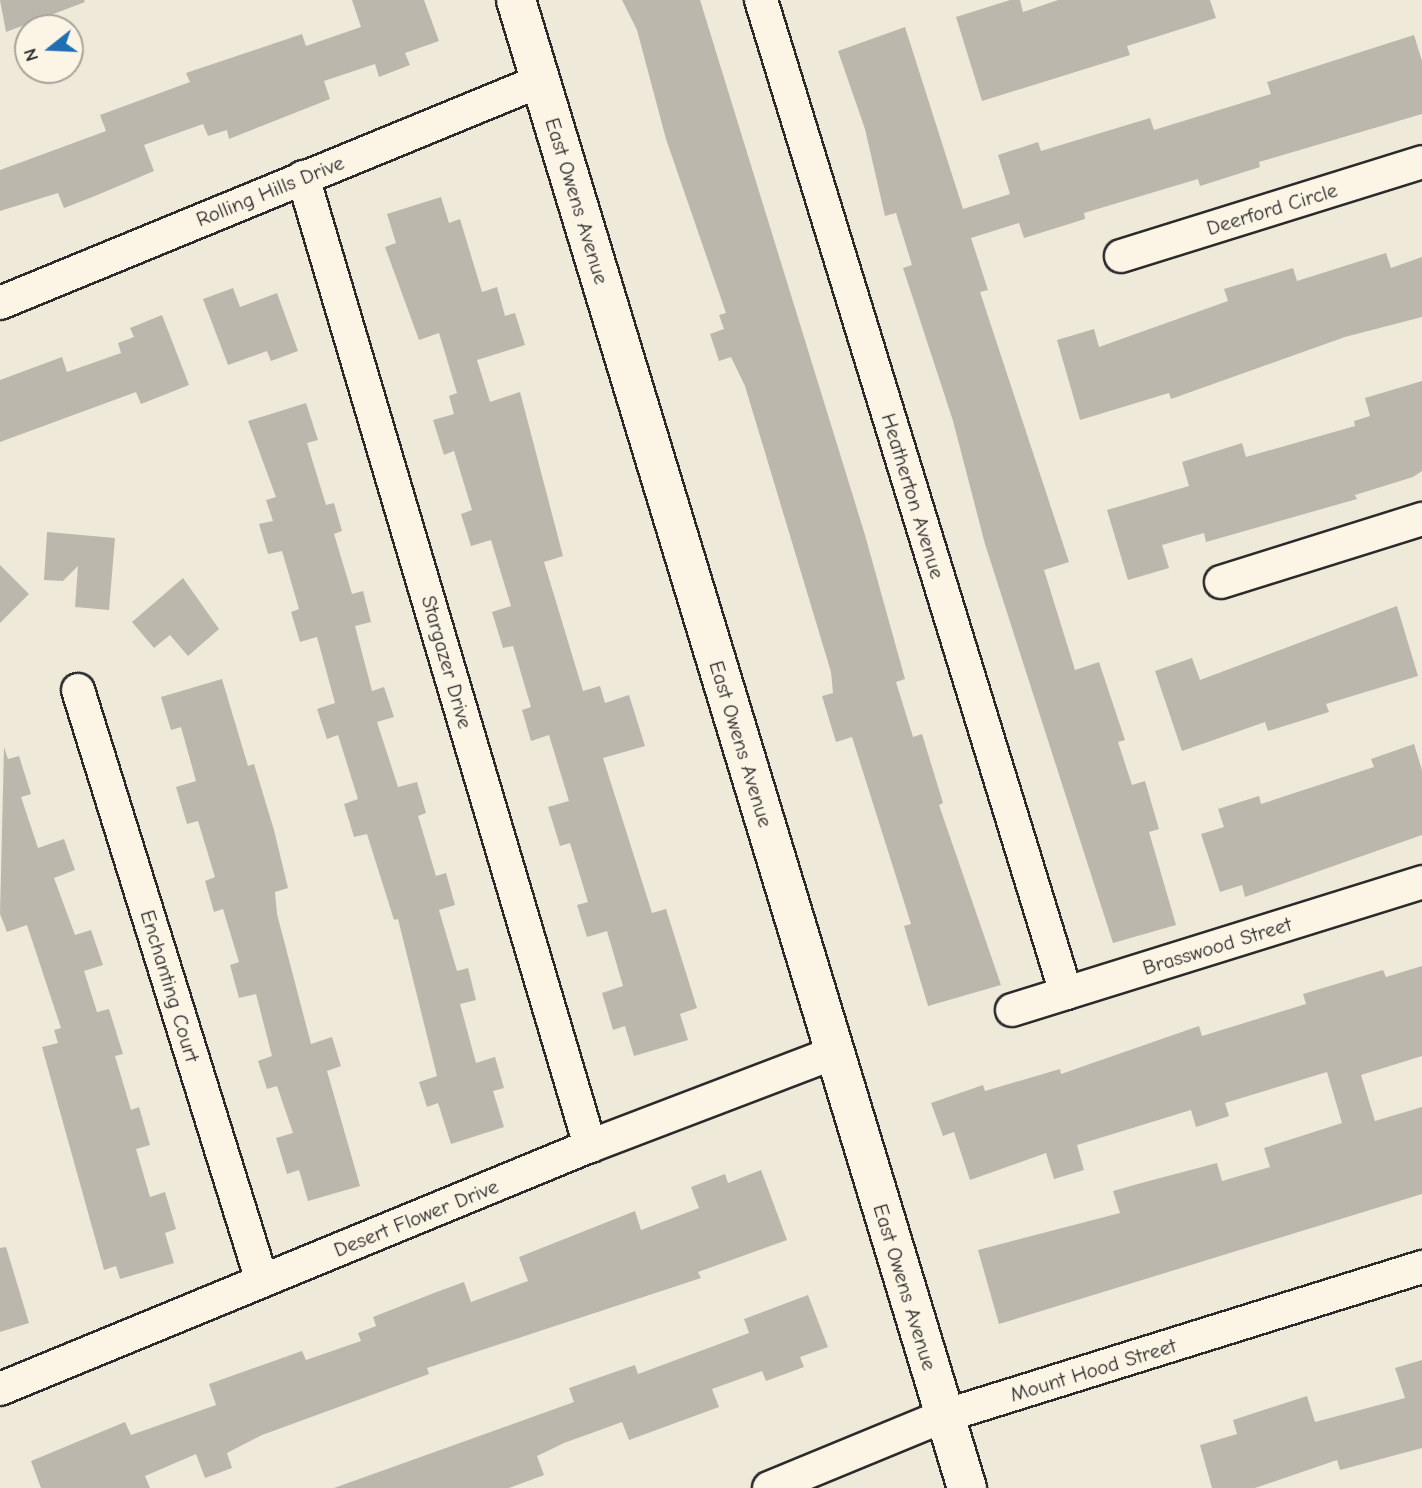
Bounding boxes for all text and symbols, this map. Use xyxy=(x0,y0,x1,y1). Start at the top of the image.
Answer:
north arrow xyxy=(14,14,84,84)
text: N xyxy=(19,46,43,64)
street label: East Owens Avenue xyxy=(540,115,614,287)
street label: Rolling Hills Drive xyxy=(192,150,348,232)
street label: Deerford Circle xyxy=(1203,177,1341,241)
street label: Heatherton Avenue xyxy=(876,410,950,582)
street label: Stargazer Drive xyxy=(416,593,478,731)
street label: East Owens Avenue xyxy=(704,658,778,830)
street label: Enchanting Court xyxy=(135,907,205,1065)
street label: Brasswood Street xyxy=(1139,911,1295,981)
street label: Desert Flower Drive xyxy=(330,1174,502,1262)
street label: East Owens Avenue xyxy=(868,1201,942,1373)
street label: Mount Hood Street xyxy=(1007,1333,1179,1407)

